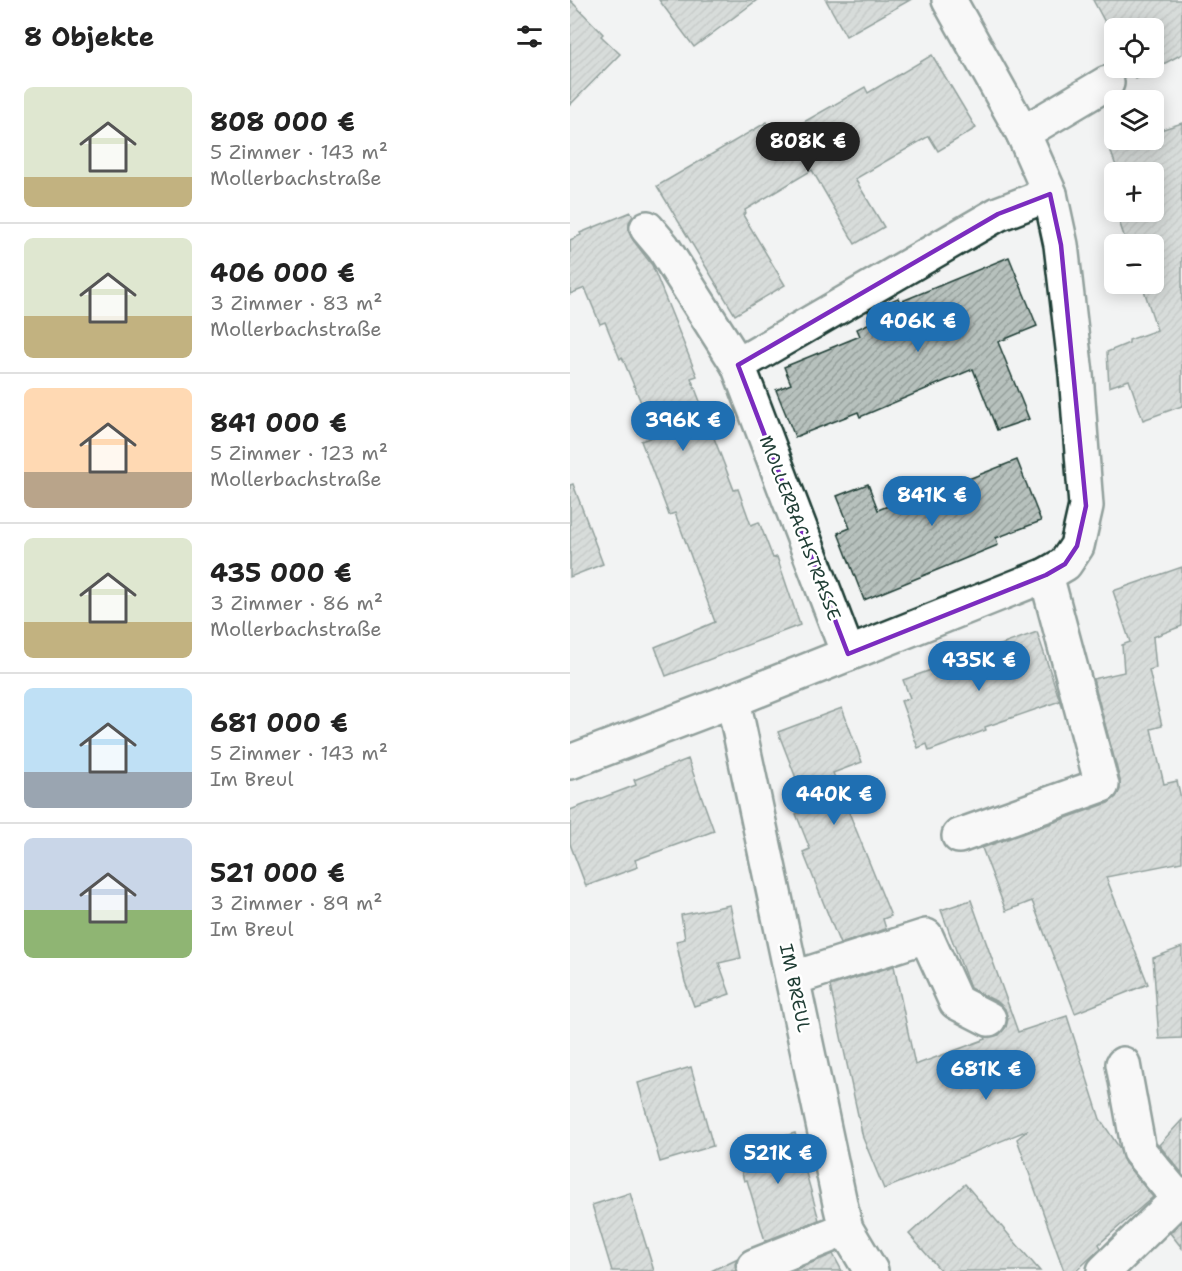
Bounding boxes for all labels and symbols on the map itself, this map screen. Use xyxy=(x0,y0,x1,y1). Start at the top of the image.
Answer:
pin: 808K € xyxy=(759,122,857,173)
pin: 406K € xyxy=(869,302,967,353)
pin: 396K € xyxy=(634,401,732,452)
street label: MOLLERBACHSTRASSE xyxy=(754,432,846,624)
pin: 841K € xyxy=(883,476,981,527)
pin: 435K € xyxy=(930,641,1028,692)
pin: 440K € xyxy=(785,775,883,826)
street label: IM BREUL xyxy=(774,942,816,1034)
pin: 681K € xyxy=(937,1050,1035,1101)
pin: 521K € xyxy=(729,1134,827,1185)

